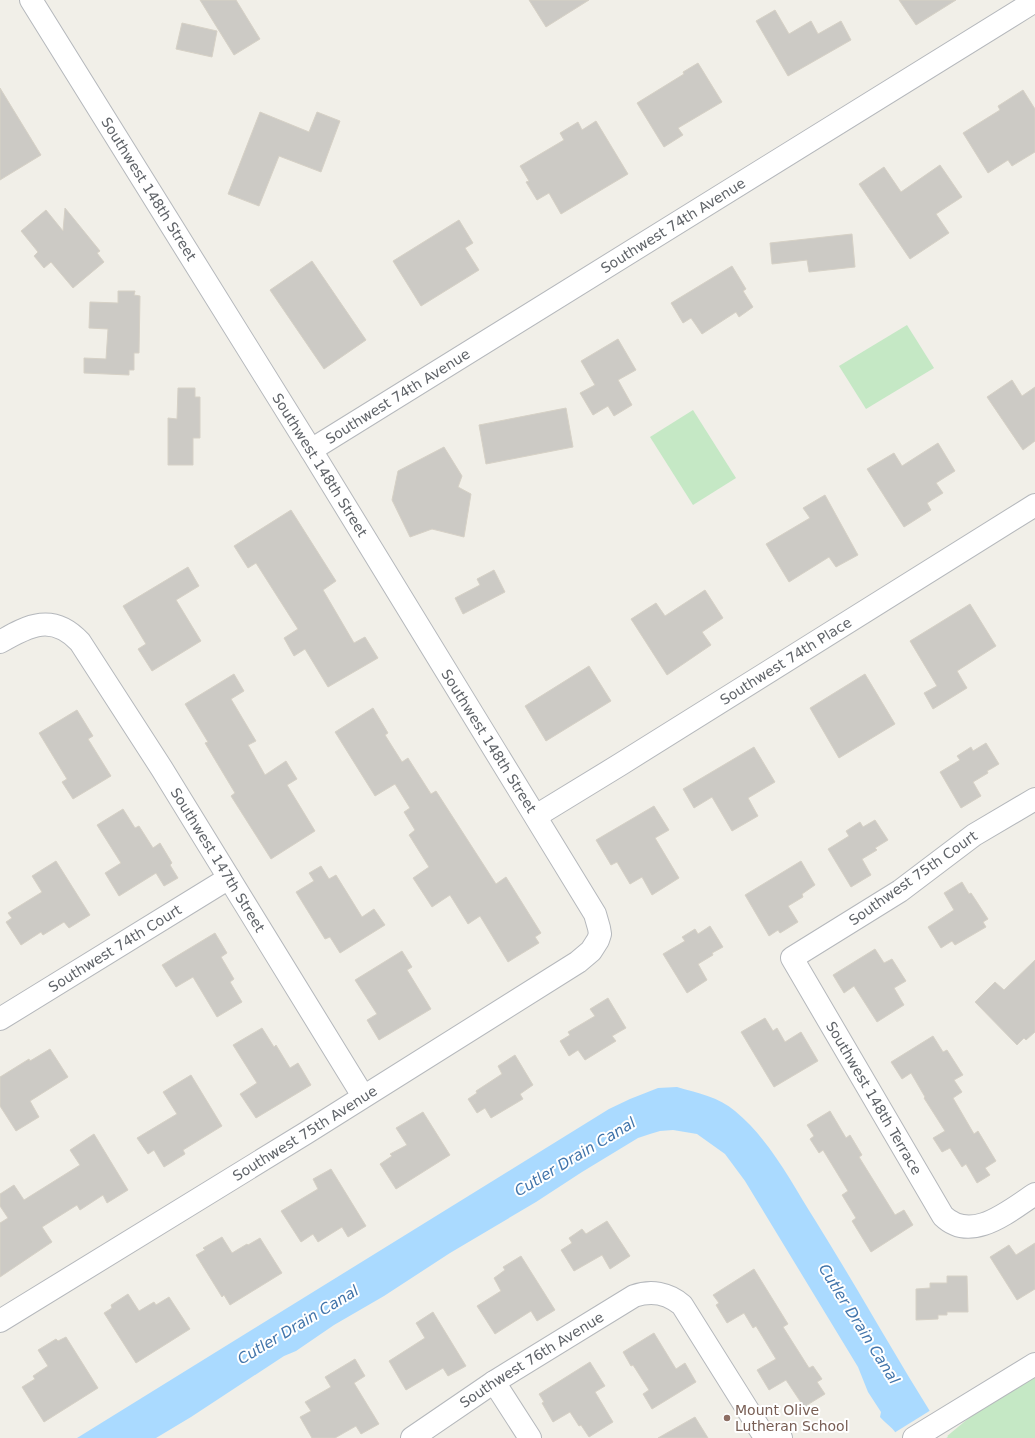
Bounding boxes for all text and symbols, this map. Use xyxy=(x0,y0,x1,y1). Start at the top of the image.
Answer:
street label: Southwest 148th Street xyxy=(98,114,200,264)
street label: Southwest 74th Avenue xyxy=(598,175,748,276)
street label: Southwest 74th Avenue xyxy=(323,345,473,447)
street label: Southwest 148th Street xyxy=(269,390,371,540)
street label: Southwest 74th Place xyxy=(717,614,854,708)
street label: Southwest 148th Street xyxy=(438,666,540,816)
street label: Southwest 147th Street xyxy=(168,785,268,935)
street label: Southwest 75th Court xyxy=(846,827,981,928)
street label: Southwest 74th Court xyxy=(46,901,185,995)
street label: Southwest 148th Terrace xyxy=(823,1019,925,1177)
street label: Southwest 75th Avenue xyxy=(230,1082,380,1184)
water label: Cutler Drain Canal xyxy=(511,1113,640,1200)
water label: Cutler Drain Canal xyxy=(815,1261,904,1388)
water label: Cutler Drain Canal xyxy=(234,1281,363,1368)
street label: Southwest 76th Avenue xyxy=(457,1309,606,1411)
place label: Mount Olive Lutheran School xyxy=(735,1402,849,1434)
marker: Mount Olive Lutheran School xyxy=(722,1413,732,1423)

